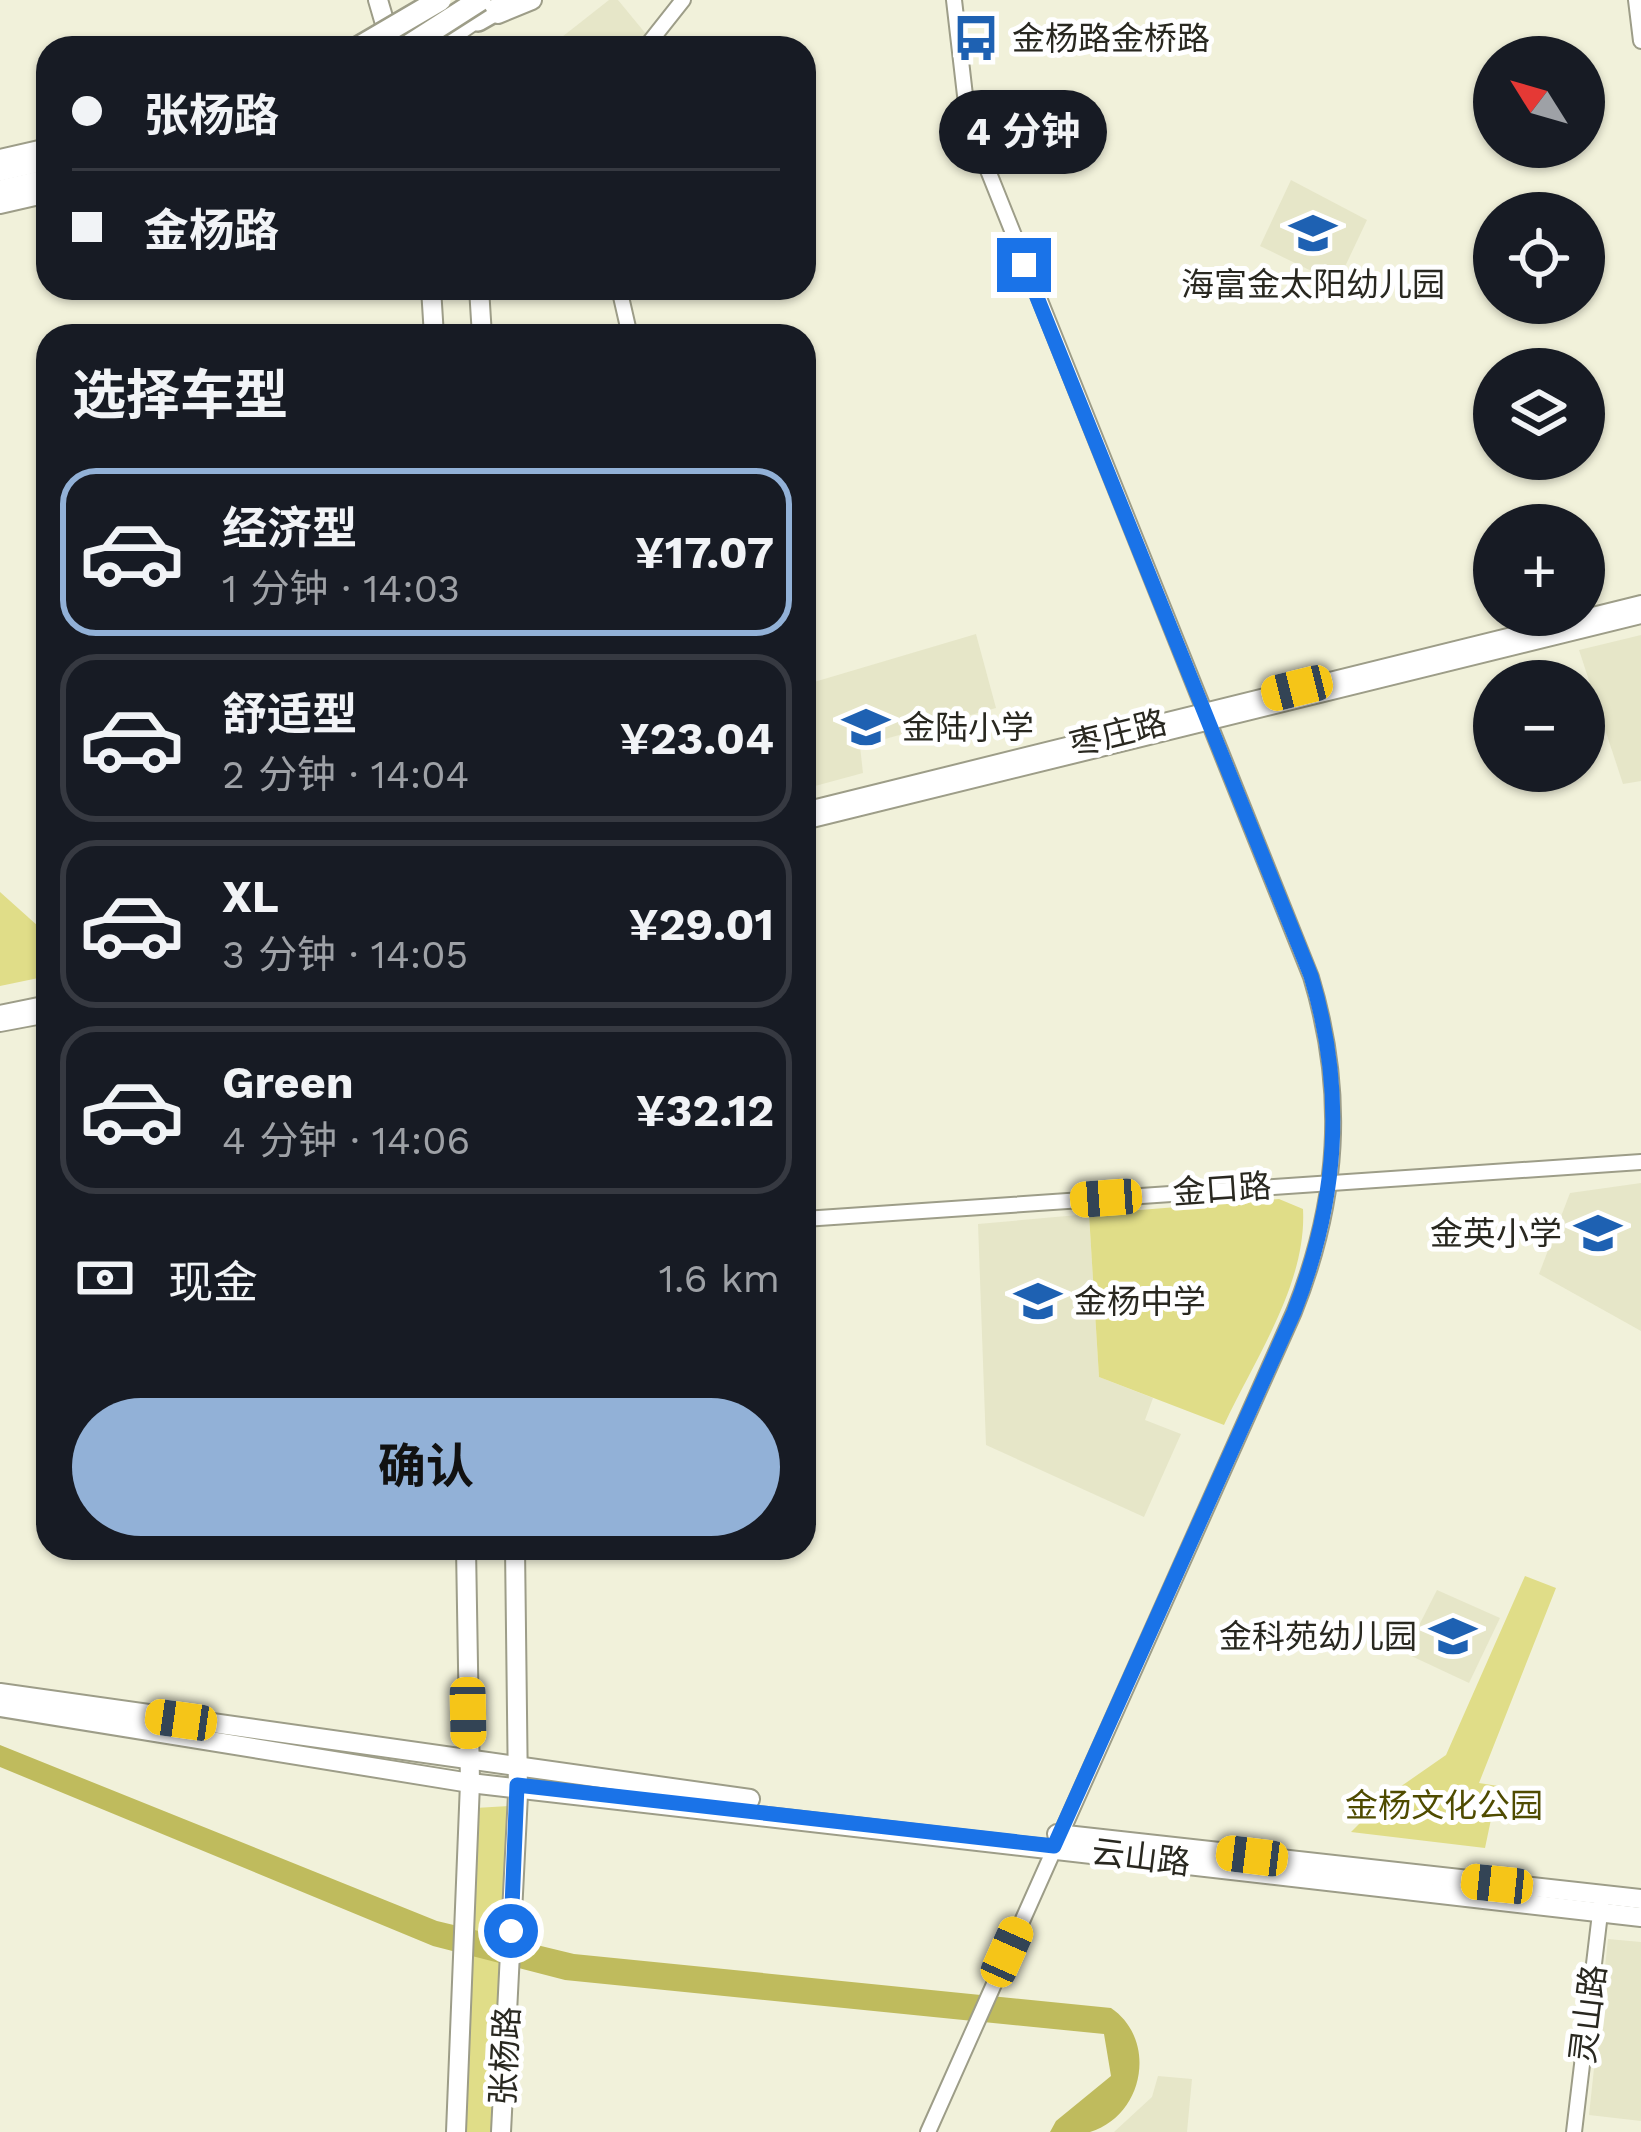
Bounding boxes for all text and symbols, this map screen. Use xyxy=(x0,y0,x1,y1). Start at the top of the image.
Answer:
bus stop icon: 金杨路金桥路 xyxy=(951,13,1001,63)
place label: 金杨路金桥路 xyxy=(1012,19,1210,58)
north arrow xyxy=(1473,36,1605,168)
map controls xyxy=(1473,36,1605,792)
text: 张杨路 xyxy=(144,89,279,142)
callout: 4 分钟 xyxy=(940,91,1108,175)
text: 4 分钟 xyxy=(966,109,1080,154)
button: locate xyxy=(1473,192,1605,324)
text: 金杨路 xyxy=(144,204,279,257)
school or university icon: 海富金太阳幼儿园 xyxy=(1288,208,1338,258)
route end xyxy=(997,238,1051,292)
place label: 海富金太阳幼儿园 xyxy=(1181,265,1445,304)
button: layers xyxy=(1473,348,1605,480)
text: 选择车型 xyxy=(72,364,288,427)
icon: car xyxy=(78,498,186,606)
text: 经济型 xyxy=(222,502,357,555)
button: + xyxy=(1473,504,1605,636)
text: ¥17.07 xyxy=(635,526,774,579)
text: 1 分钟 · 14:03 xyxy=(222,566,460,611)
button: − xyxy=(1473,660,1605,792)
car xyxy=(1258,662,1336,714)
icon: car xyxy=(78,684,186,792)
text: 舒适型 xyxy=(222,688,357,741)
school or university icon: 金陆小学 xyxy=(841,702,891,752)
street label: 枣庄路 xyxy=(1065,702,1171,764)
place label: 金陆小学 xyxy=(902,708,1034,747)
text: ¥23.04 xyxy=(620,712,774,765)
text: 2 分钟 · 14:04 xyxy=(222,752,469,797)
icon: car xyxy=(78,870,186,978)
text: XL xyxy=(222,870,279,923)
text: ¥29.01 xyxy=(629,898,774,951)
text: 3 分钟 · 14:05 xyxy=(222,932,468,977)
icon: car xyxy=(78,1056,186,1164)
text: Green xyxy=(222,1056,354,1109)
text: ¥32.12 xyxy=(636,1084,774,1137)
text: 4 分钟 · 14:06 xyxy=(222,1118,470,1163)
street label: 金口路 xyxy=(1171,1166,1273,1212)
car xyxy=(1069,1178,1143,1218)
school or university icon: 金英小学 xyxy=(1573,1208,1623,1258)
place label: 金英小学 xyxy=(1430,1214,1562,1253)
icon: cash xyxy=(72,1245,138,1311)
text: 现金 xyxy=(168,1256,258,1309)
text: 1.6 km xyxy=(659,1256,780,1301)
school or university icon: 金杨中学 xyxy=(1013,1276,1063,1326)
place label: 金杨中学 xyxy=(1074,1282,1206,1321)
button: 确认 xyxy=(72,1398,780,1536)
school or university icon: 金科苑幼儿园 xyxy=(1428,1611,1478,1661)
place label: 金科苑幼儿园 xyxy=(1219,1617,1417,1656)
car xyxy=(449,1677,487,1749)
car xyxy=(143,1697,219,1743)
park label: 金杨文化公园 xyxy=(1345,1786,1543,1825)
street label: 云山路 xyxy=(1089,1832,1193,1882)
car xyxy=(1214,1834,1290,1878)
car xyxy=(1459,1862,1535,1906)
route start xyxy=(484,1904,538,1958)
car xyxy=(976,1912,1038,1992)
street label: 灵山路 xyxy=(1563,1962,1613,2066)
street label: 张杨路 xyxy=(483,2006,527,2106)

